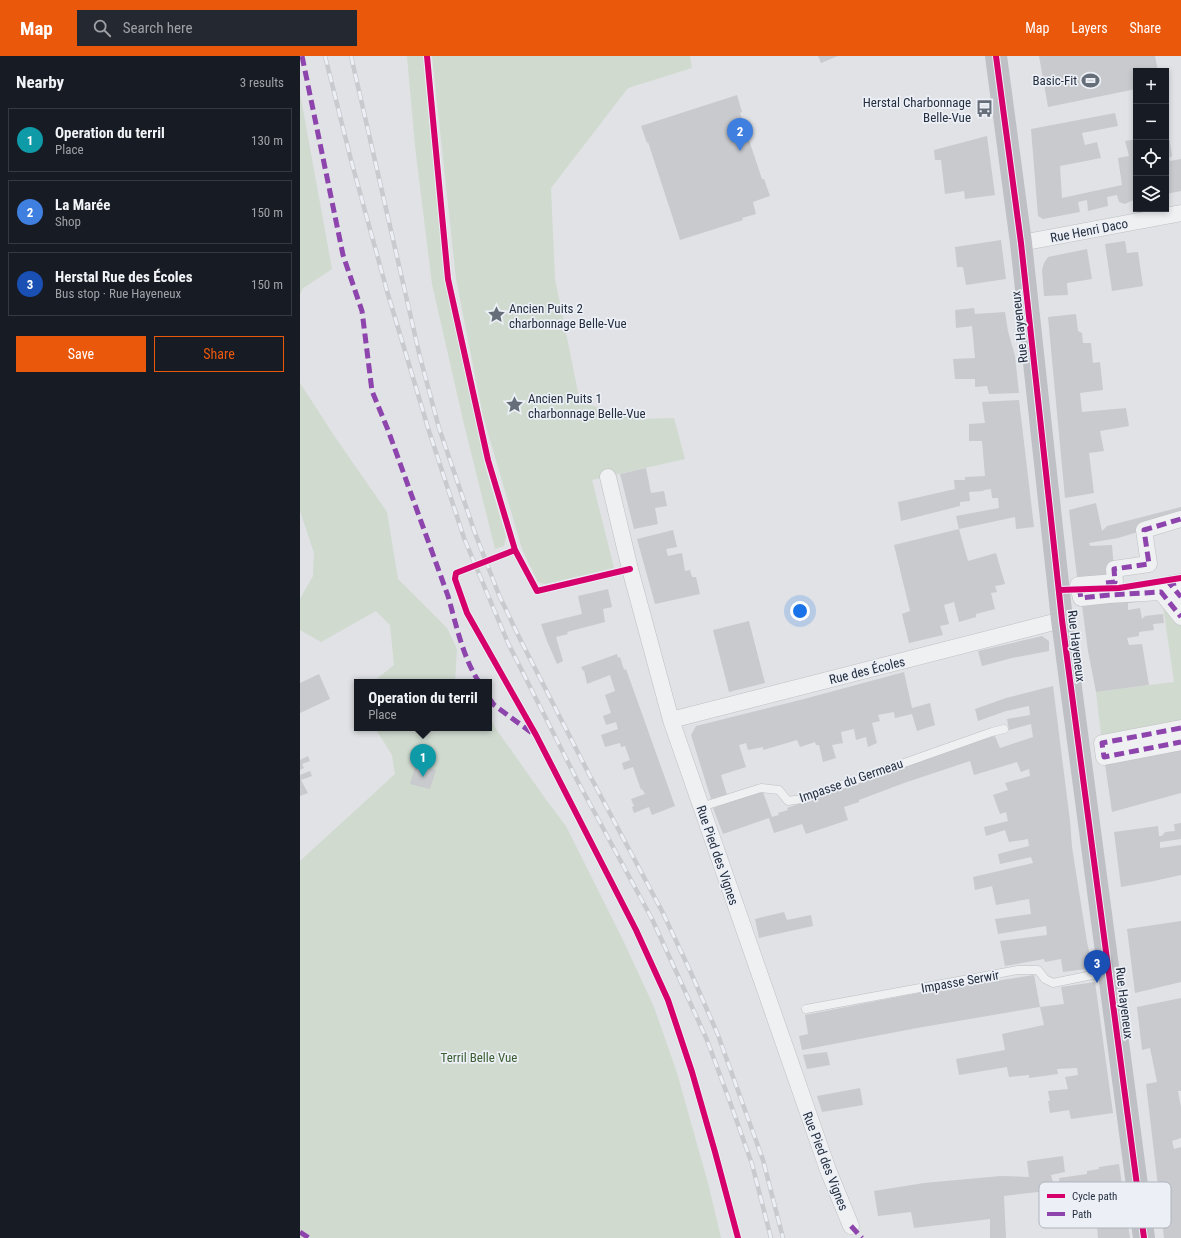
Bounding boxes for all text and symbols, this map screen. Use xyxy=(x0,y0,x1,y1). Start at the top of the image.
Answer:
search box xyxy=(77,10,357,46)
text: Map xyxy=(20,17,53,40)
icon: search xyxy=(91,17,113,39)
text: Search here xyxy=(123,19,193,37)
text: Map xyxy=(1025,20,1049,36)
text: Layers xyxy=(1071,20,1108,36)
text: Share xyxy=(1130,20,1161,36)
map controls xyxy=(1133,68,1169,212)
button: + xyxy=(1133,68,1169,104)
sports icon: Basic-Fit xyxy=(1080,70,1100,90)
text: Nearby xyxy=(16,72,64,92)
place label: Basic-Fit xyxy=(1032,73,1077,88)
text: 3 results xyxy=(240,75,284,90)
place label: Herstal Charbonnage Belle-Vue xyxy=(863,95,971,125)
bus stop icon: Herstal Charbonnage Belle-Vue xyxy=(974,99,994,119)
button: − xyxy=(1133,104,1169,140)
pin: 2 xyxy=(727,118,753,151)
text: Operation du terril xyxy=(55,124,165,142)
text: 1 xyxy=(27,133,33,148)
text: 130 m xyxy=(251,133,283,148)
button: locate xyxy=(1133,140,1169,176)
text: Place xyxy=(55,142,84,157)
button: layers xyxy=(1133,176,1169,212)
text: La Marée xyxy=(55,196,110,214)
text: 2 xyxy=(27,205,33,220)
text: 150 m xyxy=(251,205,283,220)
text: Shop xyxy=(55,214,81,229)
street label: Rue Henri Daco xyxy=(1049,216,1129,245)
text: Herstal Rue des Écoles xyxy=(55,268,193,286)
text: 3 xyxy=(27,277,33,292)
text: 150 m xyxy=(251,277,283,292)
text: Bus stop · Rue Hayeneux xyxy=(55,286,181,301)
street label: Rue Hayeneux xyxy=(1008,290,1031,364)
place label: Ancien Puits 2 charbonnage Belle-Vue xyxy=(509,301,627,331)
place icon: Ancien Puits 2 charbonnage Belle-Vue xyxy=(486,305,506,325)
button: Save xyxy=(16,336,146,372)
button: Share xyxy=(154,336,284,372)
place label: Ancien Puits 1 charbonnage Belle-Vue xyxy=(528,391,646,421)
place icon: Ancien Puits 1 charbonnage Belle-Vue xyxy=(505,395,525,415)
your location xyxy=(790,601,810,621)
street label: Rue Hayeneux xyxy=(1065,609,1088,683)
street label: Rue des Écoles xyxy=(828,654,907,687)
popup xyxy=(354,679,492,731)
text: Operation du terril xyxy=(368,689,478,707)
text: Place xyxy=(368,707,397,722)
pin: 1 xyxy=(410,744,436,777)
street label: Impasse du Germeau xyxy=(797,756,905,805)
street label: Rue Pied des Vignes xyxy=(693,803,742,907)
pin: 3 xyxy=(1084,950,1110,983)
street label: Rue Hayeneux xyxy=(1113,966,1136,1040)
street label: Impasse Serwir xyxy=(920,967,1000,996)
park label: Terril Belle Vue xyxy=(441,1050,517,1065)
street label: Rue Pied des Vignes xyxy=(800,1110,851,1213)
legend xyxy=(1039,1182,1171,1228)
text: Cycle path xyxy=(1072,1190,1117,1203)
text: Path xyxy=(1072,1208,1092,1221)

